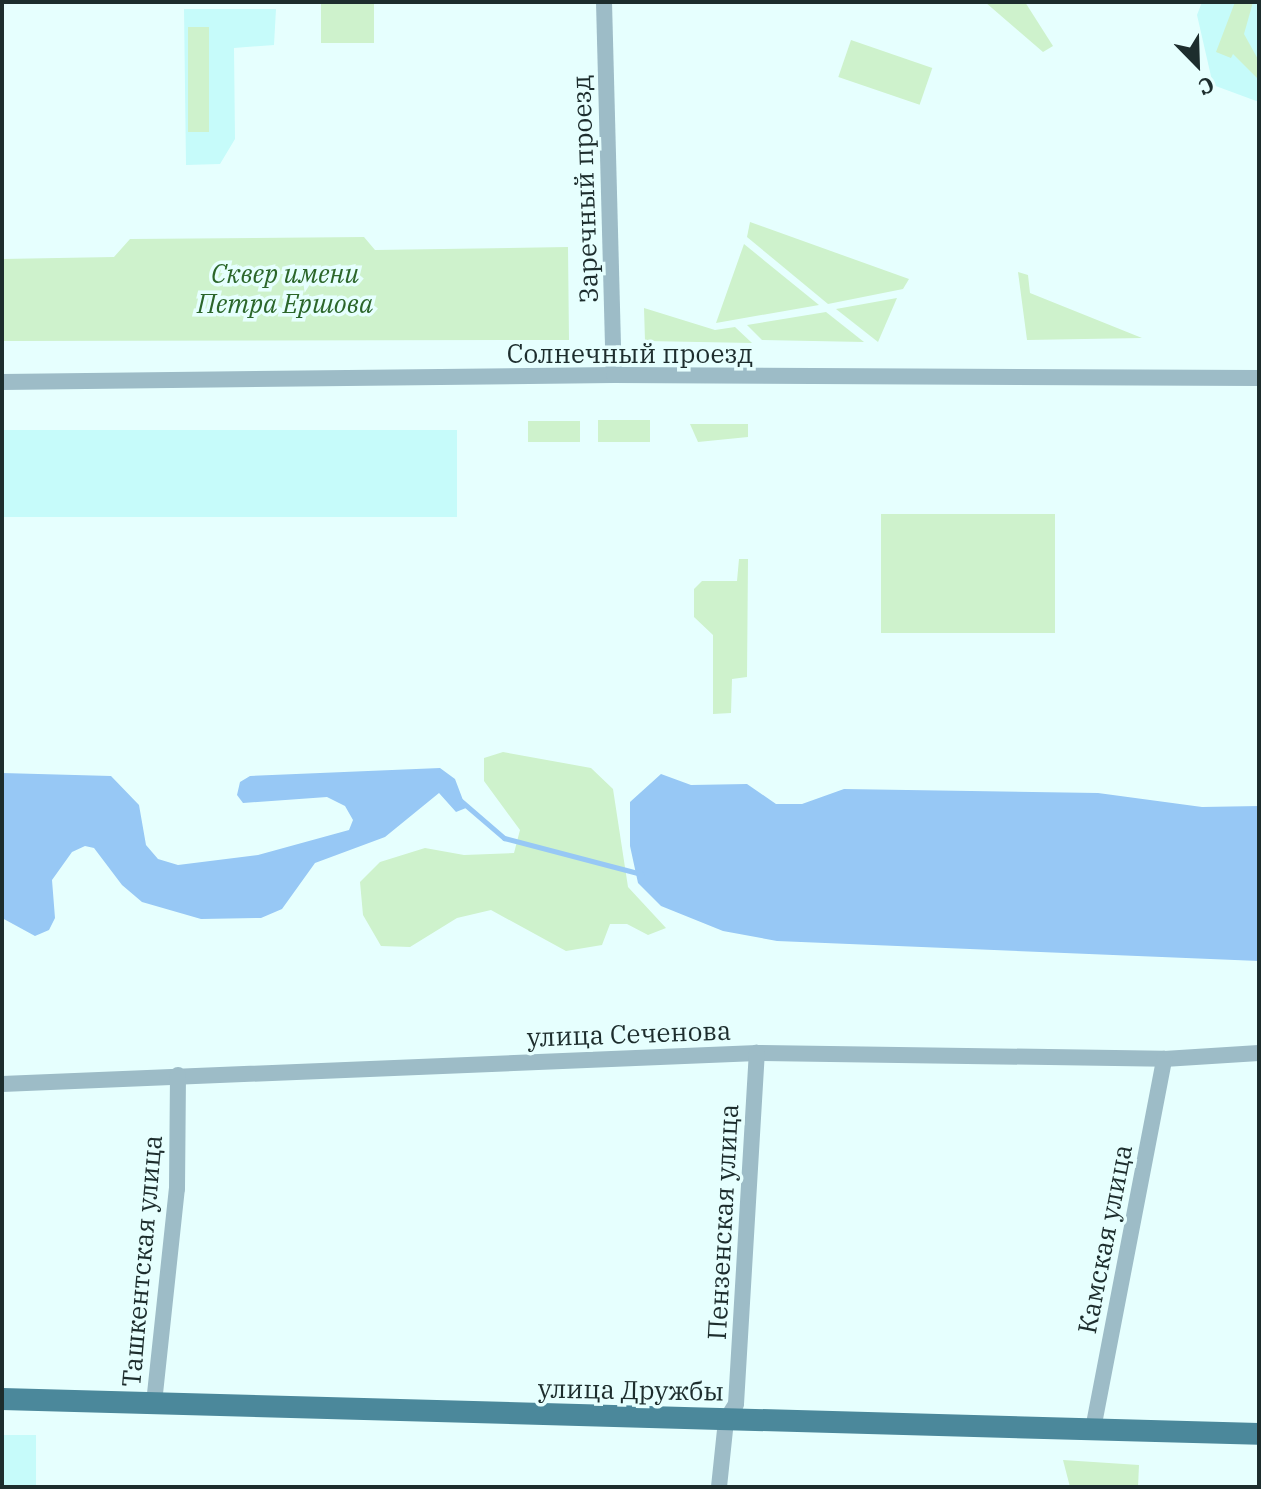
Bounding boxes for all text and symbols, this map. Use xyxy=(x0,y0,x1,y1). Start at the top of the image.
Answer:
north arrow xyxy=(1157,24,1237,104)
text: С xyxy=(1194,70,1219,103)
street label: Заречный проезд xyxy=(565,74,605,304)
park label: Сквер имени Петра Ершова xyxy=(197,258,373,320)
street label: Солнечный проезд xyxy=(507,338,753,370)
street label: улица Сеченова xyxy=(526,1015,732,1053)
street label: Пензенская улица xyxy=(701,1103,745,1341)
street label: Ташкентская улица xyxy=(115,1134,169,1388)
street label: Камская улица xyxy=(1071,1142,1139,1336)
street label: улица Дружбы xyxy=(538,1373,724,1407)

